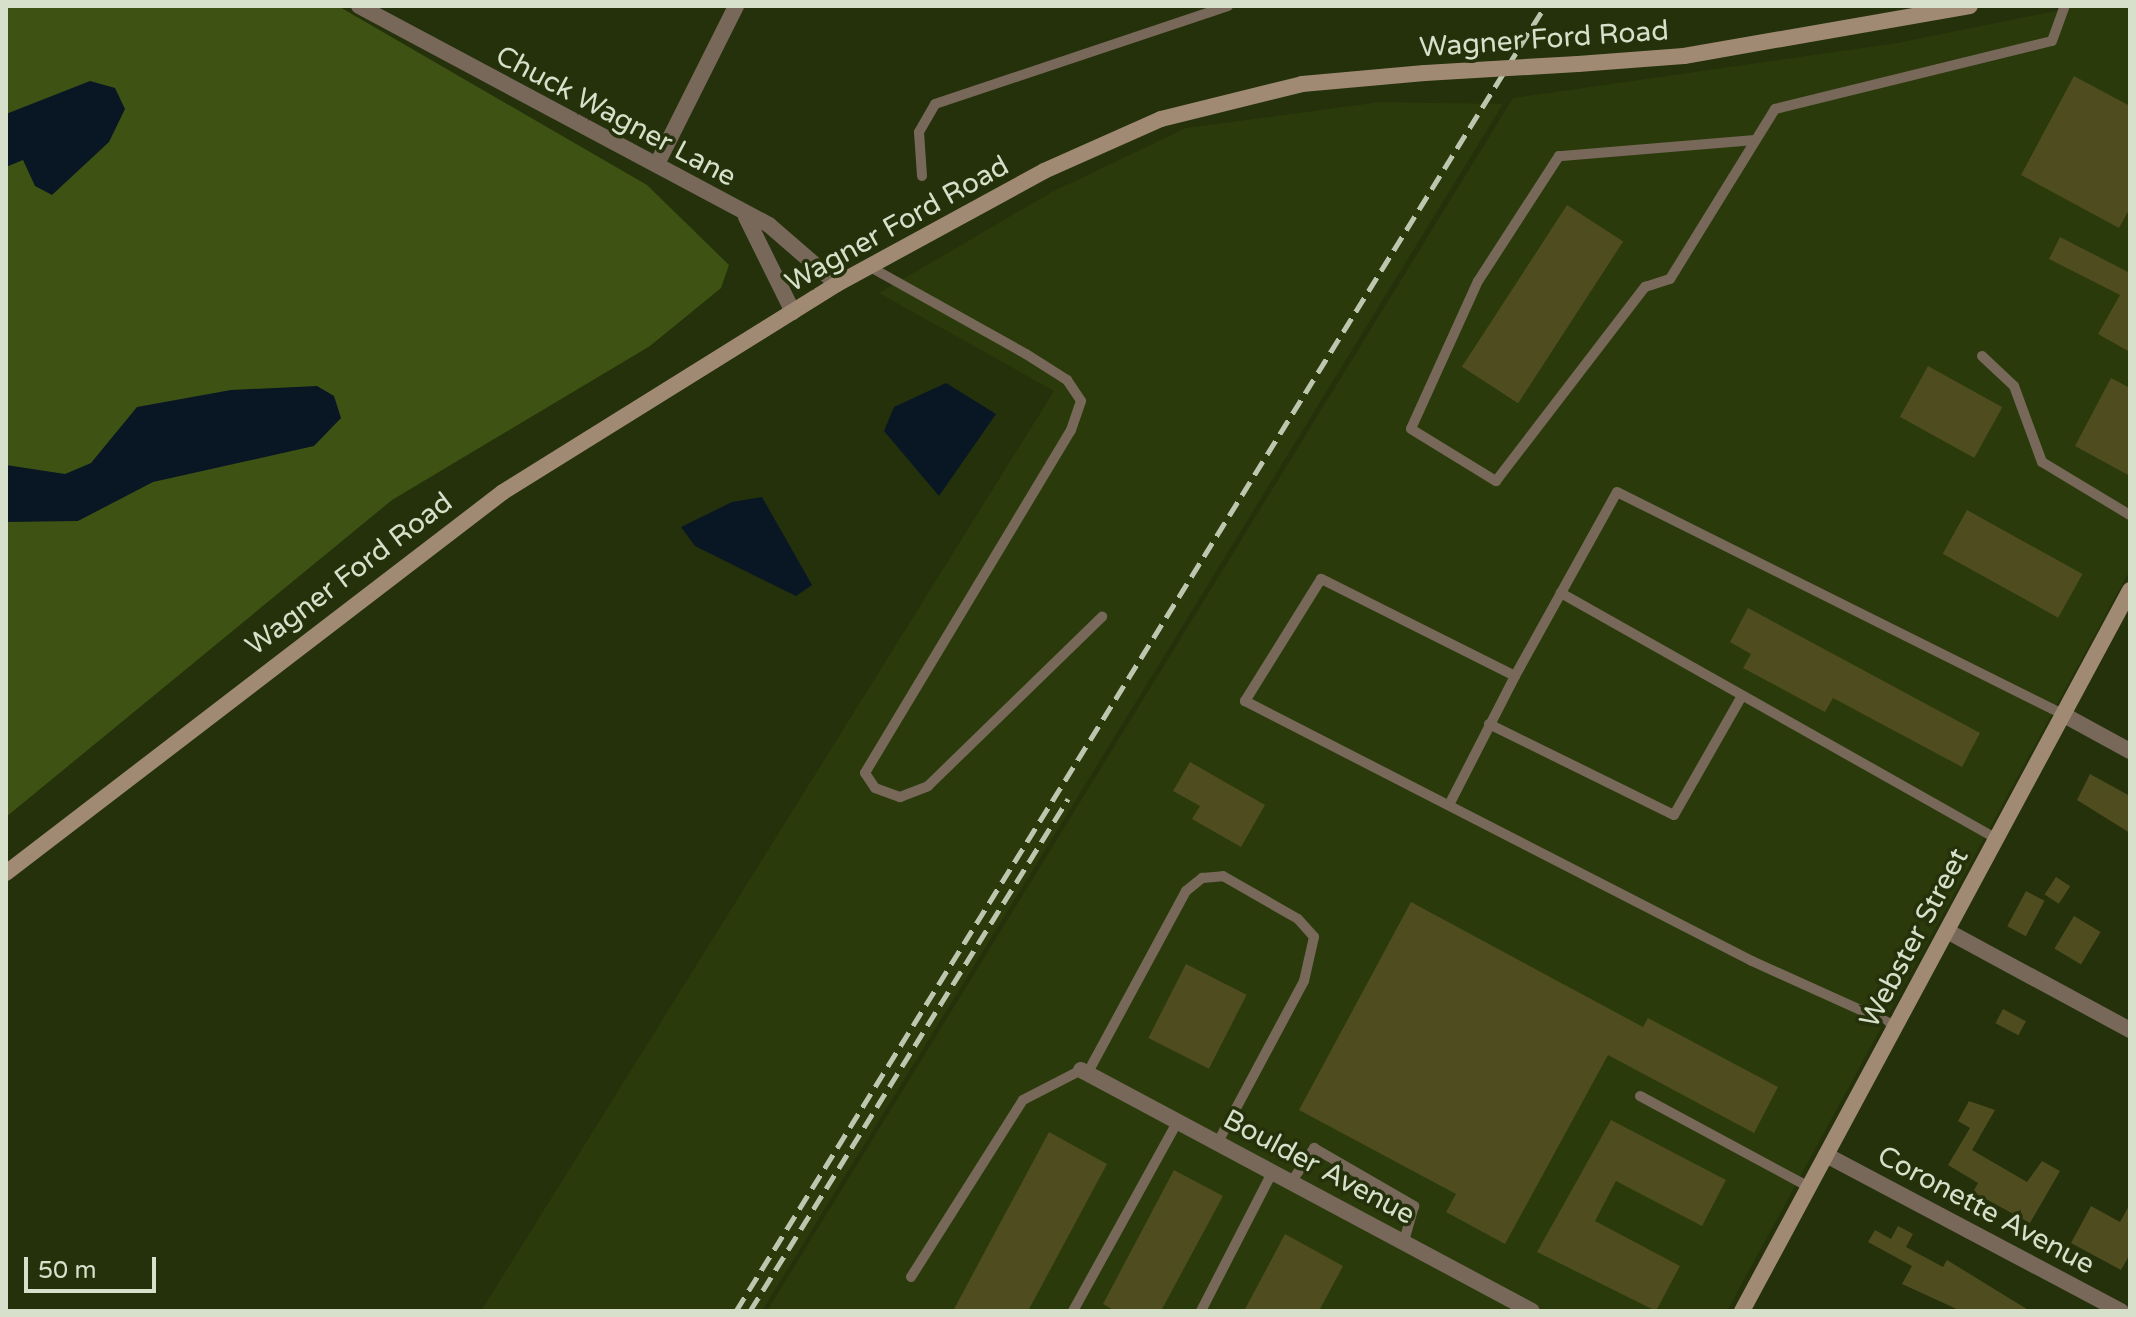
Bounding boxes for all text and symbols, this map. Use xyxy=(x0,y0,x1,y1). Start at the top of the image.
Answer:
street label: Wagner Ford Road xyxy=(1418,14,1670,64)
street label: Chuck Wagner Lane xyxy=(490,38,742,194)
street label: Wagner Ford Road xyxy=(780,149,1014,299)
street label: Wagner Ford Road xyxy=(239,485,459,663)
street label: Webster Street xyxy=(1853,843,1975,1033)
street label: Boulder Avenue xyxy=(1218,1102,1420,1232)
street label: Coronette Avenue xyxy=(1872,1139,2100,1281)
scale bar xyxy=(28,1241,160,1291)
text: 50 m xyxy=(38,1256,96,1285)

